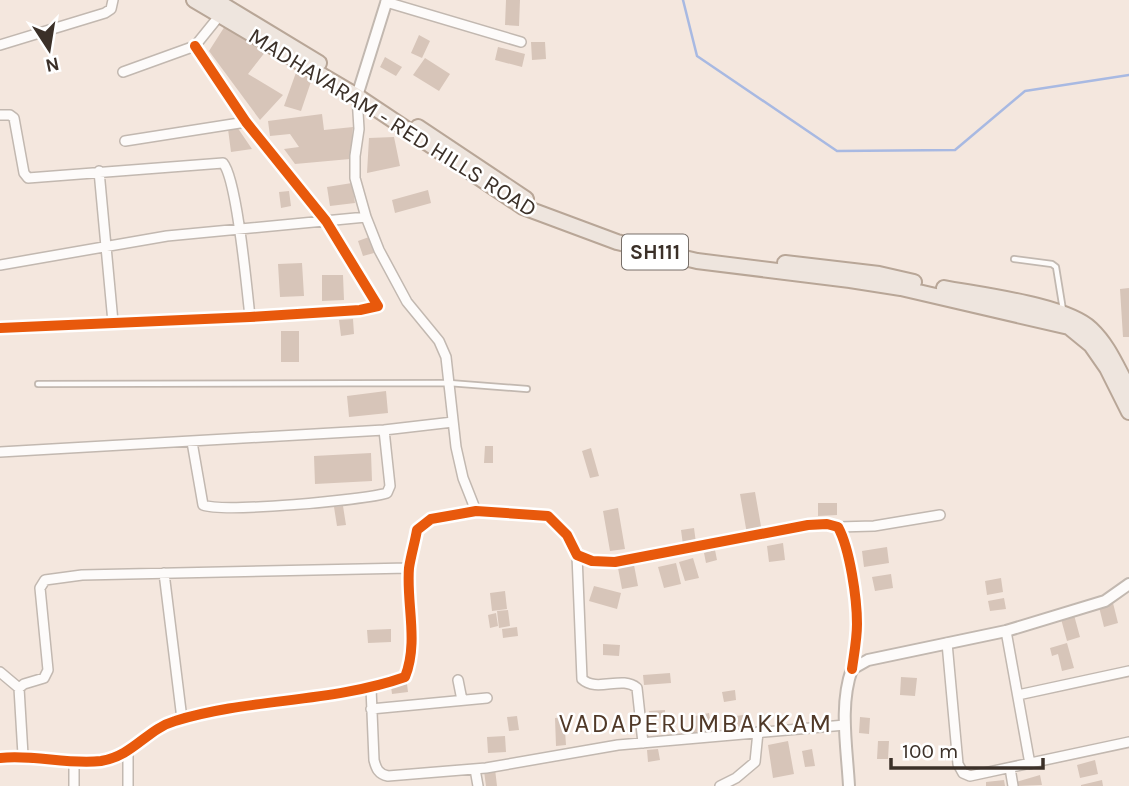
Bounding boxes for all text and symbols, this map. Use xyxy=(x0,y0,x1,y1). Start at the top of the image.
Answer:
north arrow xyxy=(14,14,84,84)
street label: MADHAVARAM - RED HILLS ROAD xyxy=(244,22,542,223)
text: N xyxy=(43,52,61,77)
road number: SH111 xyxy=(622,234,688,270)
district label: VADAPERUMBAKKAM xyxy=(559,708,833,739)
scale bar xyxy=(891,726,1043,770)
text: 100 m xyxy=(902,739,959,763)

